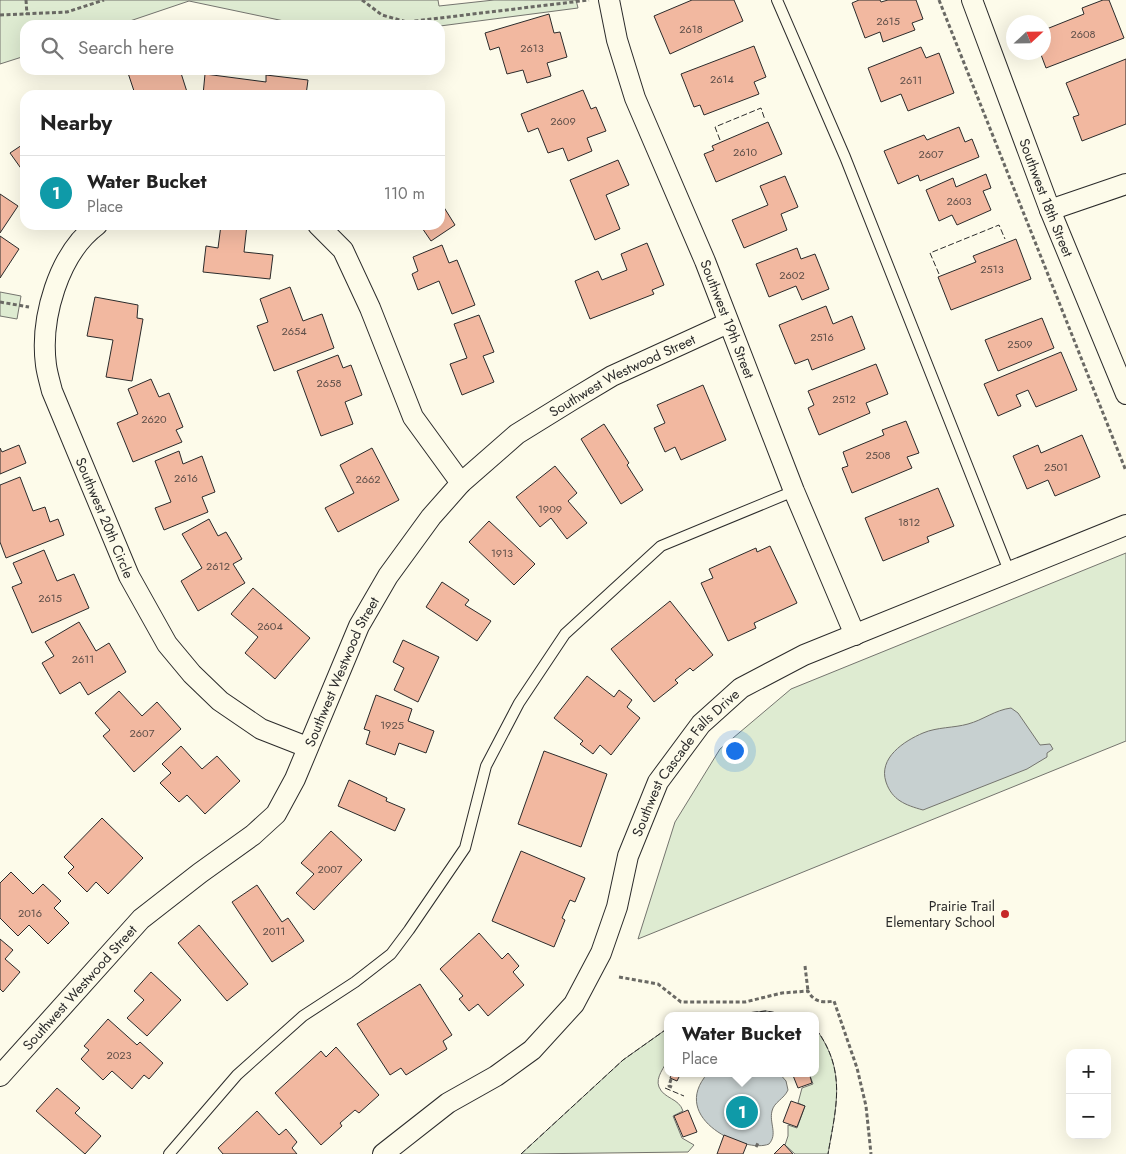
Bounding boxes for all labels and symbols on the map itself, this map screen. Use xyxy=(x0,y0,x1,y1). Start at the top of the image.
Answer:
house number: 2615 xyxy=(876,13,900,29)
north arrow xyxy=(1006,15,1051,60)
house number: 2618 xyxy=(679,21,703,37)
house number: 2608 xyxy=(1070,26,1096,42)
house number: 2613 xyxy=(520,40,544,56)
house number: 2614 xyxy=(710,71,735,87)
house number: 2611 xyxy=(900,72,922,88)
house number: 2609 xyxy=(550,113,576,129)
street label: Southwest 18th Street xyxy=(1014,135,1078,260)
house number: 2610 xyxy=(733,144,757,160)
house number: 2607 xyxy=(919,146,944,162)
house number: 2603 xyxy=(946,193,972,209)
street label: Southwest 19th Street xyxy=(695,257,760,382)
house number: 2513 xyxy=(980,261,1004,277)
house number: 2602 xyxy=(779,267,805,283)
house number: 2654 xyxy=(281,323,307,339)
street label: Southwest Westwood Street xyxy=(545,329,699,422)
house number: 2516 xyxy=(810,329,834,345)
house number: 2509 xyxy=(1007,336,1033,352)
house number: 2658 xyxy=(317,375,341,391)
house number: 2512 xyxy=(832,391,856,407)
house number: 2620 xyxy=(141,411,167,427)
house number: 2508 xyxy=(865,447,891,463)
street label: Southwest 20th Circle xyxy=(71,454,139,581)
house number: 2501 xyxy=(1044,459,1068,475)
house number: 2616 xyxy=(174,470,198,486)
house number: 2662 xyxy=(355,471,381,487)
house number: 1909 xyxy=(538,501,562,517)
house number: 1812 xyxy=(898,514,920,530)
house number: 1913 xyxy=(491,545,513,561)
house number: 2612 xyxy=(206,558,230,574)
house number: 2615 xyxy=(38,590,62,606)
street label: Southwest Westwood Street xyxy=(300,592,384,750)
house number: 2604 xyxy=(257,618,283,634)
house number: 2611 xyxy=(72,651,94,667)
street label: Southwest Cascade Falls Drive xyxy=(627,684,744,840)
house number: 1925 xyxy=(380,717,404,733)
house number: 2607 xyxy=(130,725,155,741)
your location xyxy=(722,738,748,764)
house number: 2007 xyxy=(317,861,343,877)
place label: Prairie Trail Elementary School xyxy=(885,896,995,932)
house number: 2016 xyxy=(18,905,42,921)
marker: Prairie Trail Elementary School xyxy=(999,908,1011,920)
street label: Southwest Westwood Street xyxy=(18,920,142,1055)
house number: 2011 xyxy=(263,923,285,939)
house number: 2023 xyxy=(106,1047,132,1063)
pin: 1 xyxy=(726,1093,758,1131)

